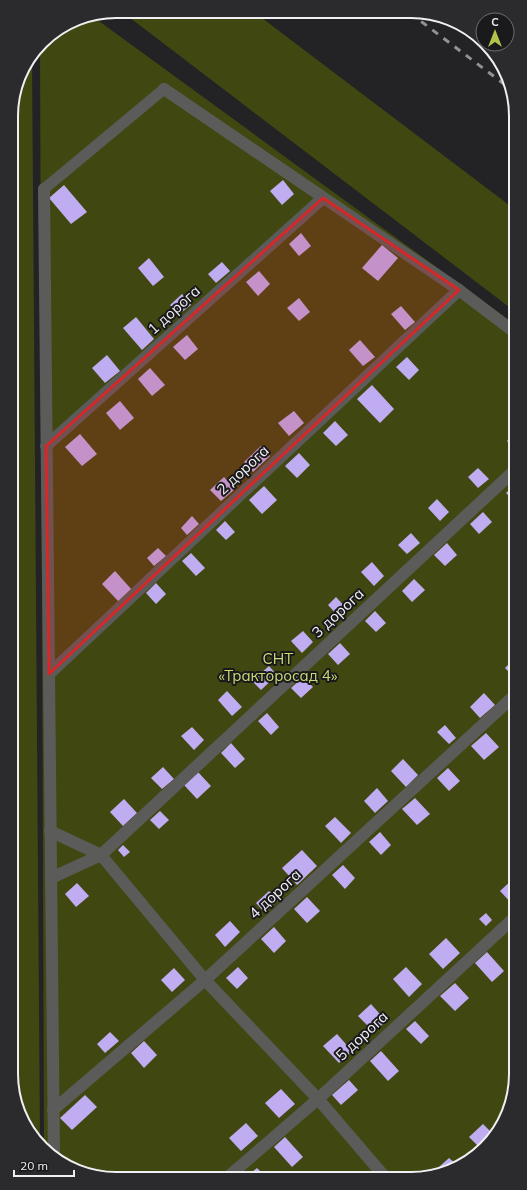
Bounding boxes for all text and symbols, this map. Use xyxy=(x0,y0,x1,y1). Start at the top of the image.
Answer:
north arrow xyxy=(475,12,515,52)
text: С xyxy=(491,15,499,29)
street label: 1 дорога xyxy=(143,281,204,338)
street label: 2 дорога xyxy=(213,441,273,499)
street label: 3 дорога xyxy=(308,584,368,642)
park label: СНТ «Тракторосад 4» xyxy=(219,649,338,685)
street label: 4 дорога xyxy=(245,865,305,923)
street label: 5 дорога xyxy=(332,1007,392,1065)
scale bar xyxy=(14,1152,74,1178)
text: 20 m xyxy=(20,1158,48,1173)

